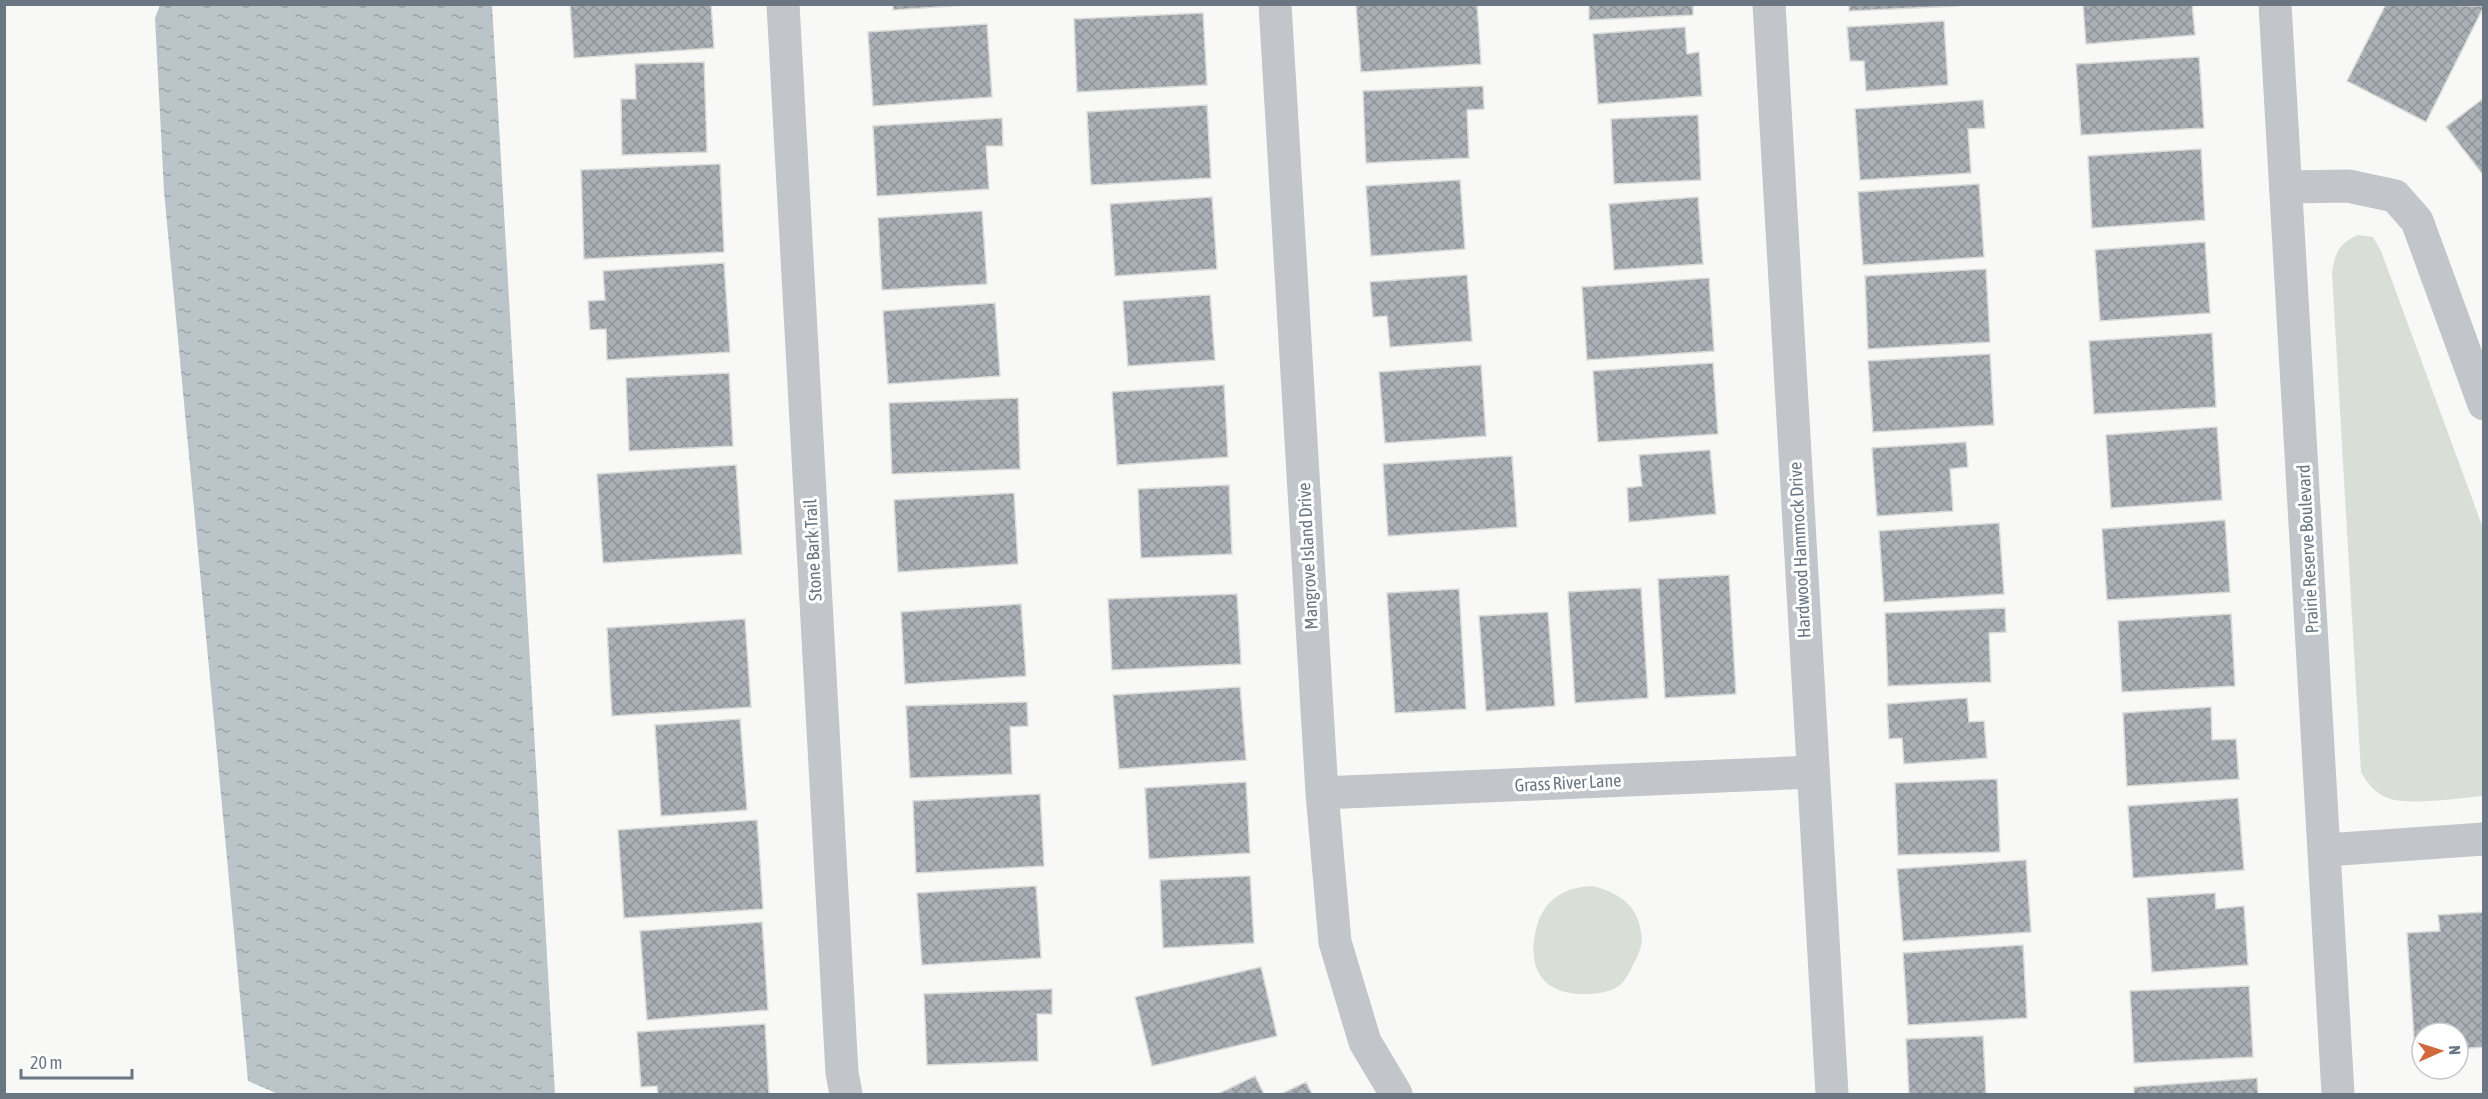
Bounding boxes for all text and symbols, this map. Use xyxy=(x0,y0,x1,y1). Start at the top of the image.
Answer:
street label: Hardwood Hammock Drive xyxy=(1784,461,1815,639)
street label: Prairie Reserve Boulevard xyxy=(2293,464,2322,634)
street label: Mangrove Island Drive xyxy=(1293,482,1322,630)
street label: Stone Bark Trail xyxy=(799,498,826,602)
street label: Grass River Lane xyxy=(1514,769,1622,796)
north arrow xyxy=(2410,1021,2470,1081)
scale bar xyxy=(21,1042,132,1080)
text: N xyxy=(2446,1045,2464,1055)
text: 20 m xyxy=(30,1052,62,1073)

